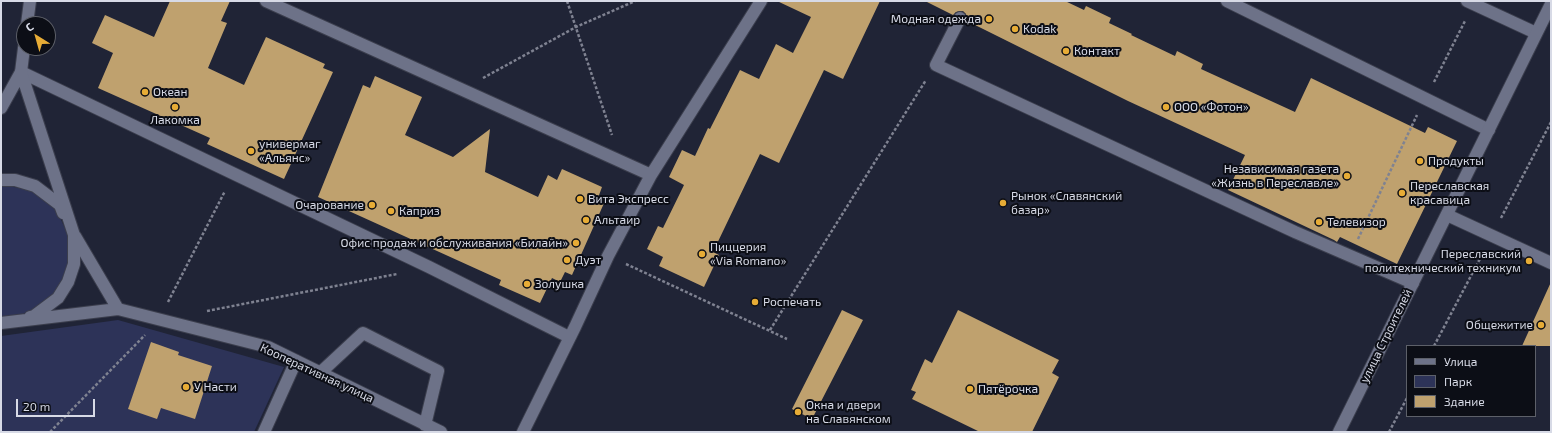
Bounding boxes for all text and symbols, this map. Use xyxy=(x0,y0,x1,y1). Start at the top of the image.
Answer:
place label: Модная одежда xyxy=(891,12,981,26)
marker: Модная одежда xyxy=(984,14,994,24)
north arrow xyxy=(16,16,56,56)
text: С xyxy=(23,20,36,34)
place label: Kodak xyxy=(1023,22,1056,36)
marker: Kodak xyxy=(1010,24,1020,34)
place label: Контакт xyxy=(1074,44,1120,58)
marker: Контакт xyxy=(1061,46,1071,56)
place label: Океан xyxy=(153,85,187,99)
marker: Океан xyxy=(140,87,150,97)
place label: ООО «Фотон» xyxy=(1174,100,1249,114)
marker: Лакомка xyxy=(170,102,180,112)
marker: ООО «Фотон» xyxy=(1161,102,1171,112)
place label: Лакомка xyxy=(150,113,200,127)
place label: универмаг «Альянс» xyxy=(259,137,321,165)
marker: универмаг «Альянс» xyxy=(246,146,256,156)
place label: Продукты xyxy=(1428,154,1484,168)
marker: Продукты xyxy=(1415,156,1425,166)
place label: Независимая газета «Жизнь в Переславле» xyxy=(1211,162,1339,190)
marker: Независимая газета «Жизнь в Переславле» xyxy=(1342,171,1352,181)
place label: Переславская красавица xyxy=(1410,179,1489,207)
marker: Переславская красавица xyxy=(1397,188,1407,198)
place label: Рынок «Славянский базар» xyxy=(1011,189,1122,217)
place label: Вита Экспресс xyxy=(588,192,669,206)
marker: Вита Экспресс xyxy=(575,194,585,204)
place label: Очарование xyxy=(295,198,364,212)
marker: Рынок «Славянский базар» xyxy=(998,198,1008,208)
marker: Очарование xyxy=(367,200,377,210)
place label: Каприз xyxy=(399,204,440,218)
marker: Каприз xyxy=(386,206,396,216)
place label: Альтаир xyxy=(594,213,640,227)
marker: Альтаир xyxy=(581,215,591,225)
place label: Телевизор xyxy=(1327,215,1386,229)
marker: Телевизор xyxy=(1314,217,1324,227)
place label: Офис продаж и обслуживания «Билайн» xyxy=(341,236,568,250)
marker: Офис продаж и обслуживания «Билайн» xyxy=(571,238,581,248)
place label: Пиццерия «Via Romano» xyxy=(710,240,786,268)
place label: Переславский политехнический техникум xyxy=(1365,247,1521,275)
marker: Пиццерия «Via Romano» xyxy=(697,249,707,259)
place label: Дуэт xyxy=(575,253,601,267)
marker: Дуэт xyxy=(562,255,572,265)
marker: Переславский политехнический техникум xyxy=(1524,256,1534,266)
place label: Золушка xyxy=(535,277,584,291)
marker: Золушка xyxy=(522,279,532,289)
street label: улица Строителей xyxy=(1357,287,1415,385)
place label: Роспечать xyxy=(763,295,821,309)
marker: Роспечать xyxy=(750,297,760,307)
place label: Общежитие xyxy=(1466,318,1533,332)
marker: Общежитие xyxy=(1536,320,1546,330)
street label: Кооперативная улица xyxy=(258,340,376,406)
legend xyxy=(1406,345,1536,417)
text: Улица xyxy=(1444,354,1477,368)
text: Парк xyxy=(1444,374,1472,388)
place label: У Насти xyxy=(194,380,237,394)
marker: У Насти xyxy=(181,382,191,392)
place label: Пятёрочка xyxy=(978,382,1038,396)
marker: Пятёрочка xyxy=(965,384,975,394)
scale bar xyxy=(18,391,97,417)
text: Здание xyxy=(1444,394,1485,408)
place label: Окна и двери на Славянском xyxy=(806,398,891,426)
text: 20 m xyxy=(23,399,50,413)
marker: Окна и двери на Славянском xyxy=(793,407,803,417)

